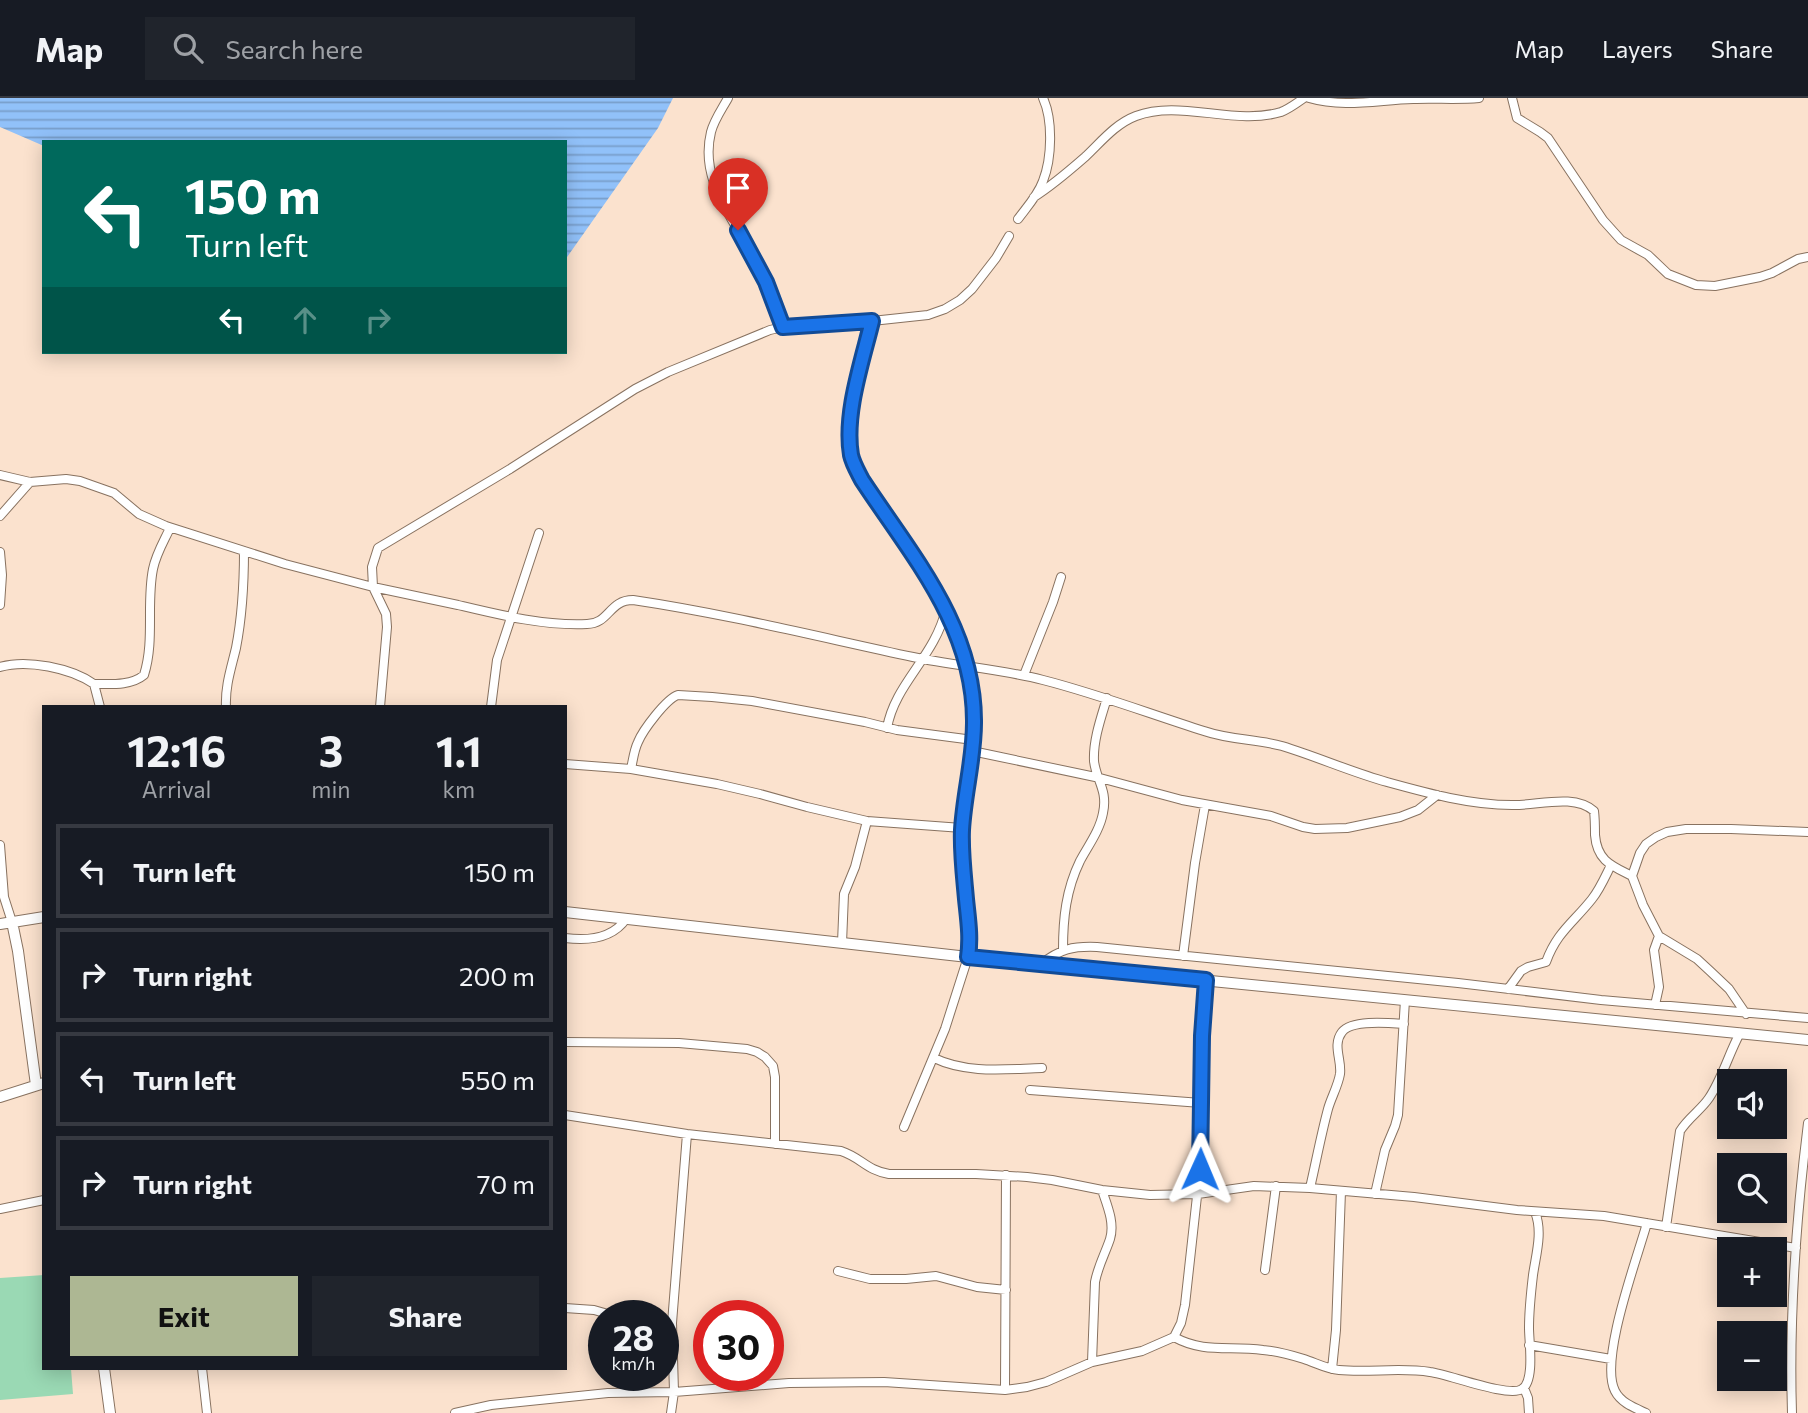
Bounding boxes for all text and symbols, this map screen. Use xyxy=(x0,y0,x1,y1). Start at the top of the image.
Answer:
search box xyxy=(145,17,635,80)
text: Map xyxy=(35,28,103,69)
icon: search xyxy=(169,29,207,67)
text: Search here xyxy=(225,33,363,64)
text: Map xyxy=(1515,34,1564,63)
text: Layers xyxy=(1602,34,1673,63)
text: Share xyxy=(1711,34,1773,63)
pin xyxy=(708,158,768,230)
text: 150 m xyxy=(185,164,320,224)
icon: left xyxy=(70,168,161,259)
icon: arrive xyxy=(719,169,757,207)
text: Turn left xyxy=(185,224,309,264)
icon: left xyxy=(213,301,251,339)
icon: ahead xyxy=(286,301,324,339)
icon: right xyxy=(359,301,397,339)
text: 12:16 xyxy=(127,724,226,776)
text: 3 xyxy=(319,724,343,776)
text: 1.1 xyxy=(436,724,482,776)
text: Arrival xyxy=(142,775,211,803)
text: min xyxy=(311,775,351,803)
text: km xyxy=(442,775,475,803)
icon: left xyxy=(74,852,112,890)
text: Turn left xyxy=(133,856,236,887)
text: 150 m xyxy=(464,856,535,887)
icon: right xyxy=(74,956,112,994)
text: Turn right xyxy=(133,960,252,991)
text: 200 m xyxy=(459,960,535,991)
icon: left xyxy=(74,1060,112,1098)
text: Turn left xyxy=(133,1064,236,1095)
text: 550 m xyxy=(460,1064,535,1095)
map controls xyxy=(1717,1069,1787,1391)
button: sound xyxy=(1717,1069,1787,1139)
position arrow xyxy=(1163,1132,1237,1206)
button: search xyxy=(1717,1153,1787,1223)
icon: right xyxy=(74,1164,112,1202)
text: Turn right xyxy=(133,1168,252,1199)
text: 70 m xyxy=(477,1168,535,1199)
button: + xyxy=(1717,1237,1787,1307)
button: Exit xyxy=(70,1276,298,1356)
button: Share xyxy=(312,1276,539,1356)
speed limit sign: 30 xyxy=(693,1300,784,1391)
text: 28 xyxy=(613,1315,654,1358)
button: − xyxy=(1717,1321,1787,1391)
text: km/h xyxy=(612,1352,655,1374)

